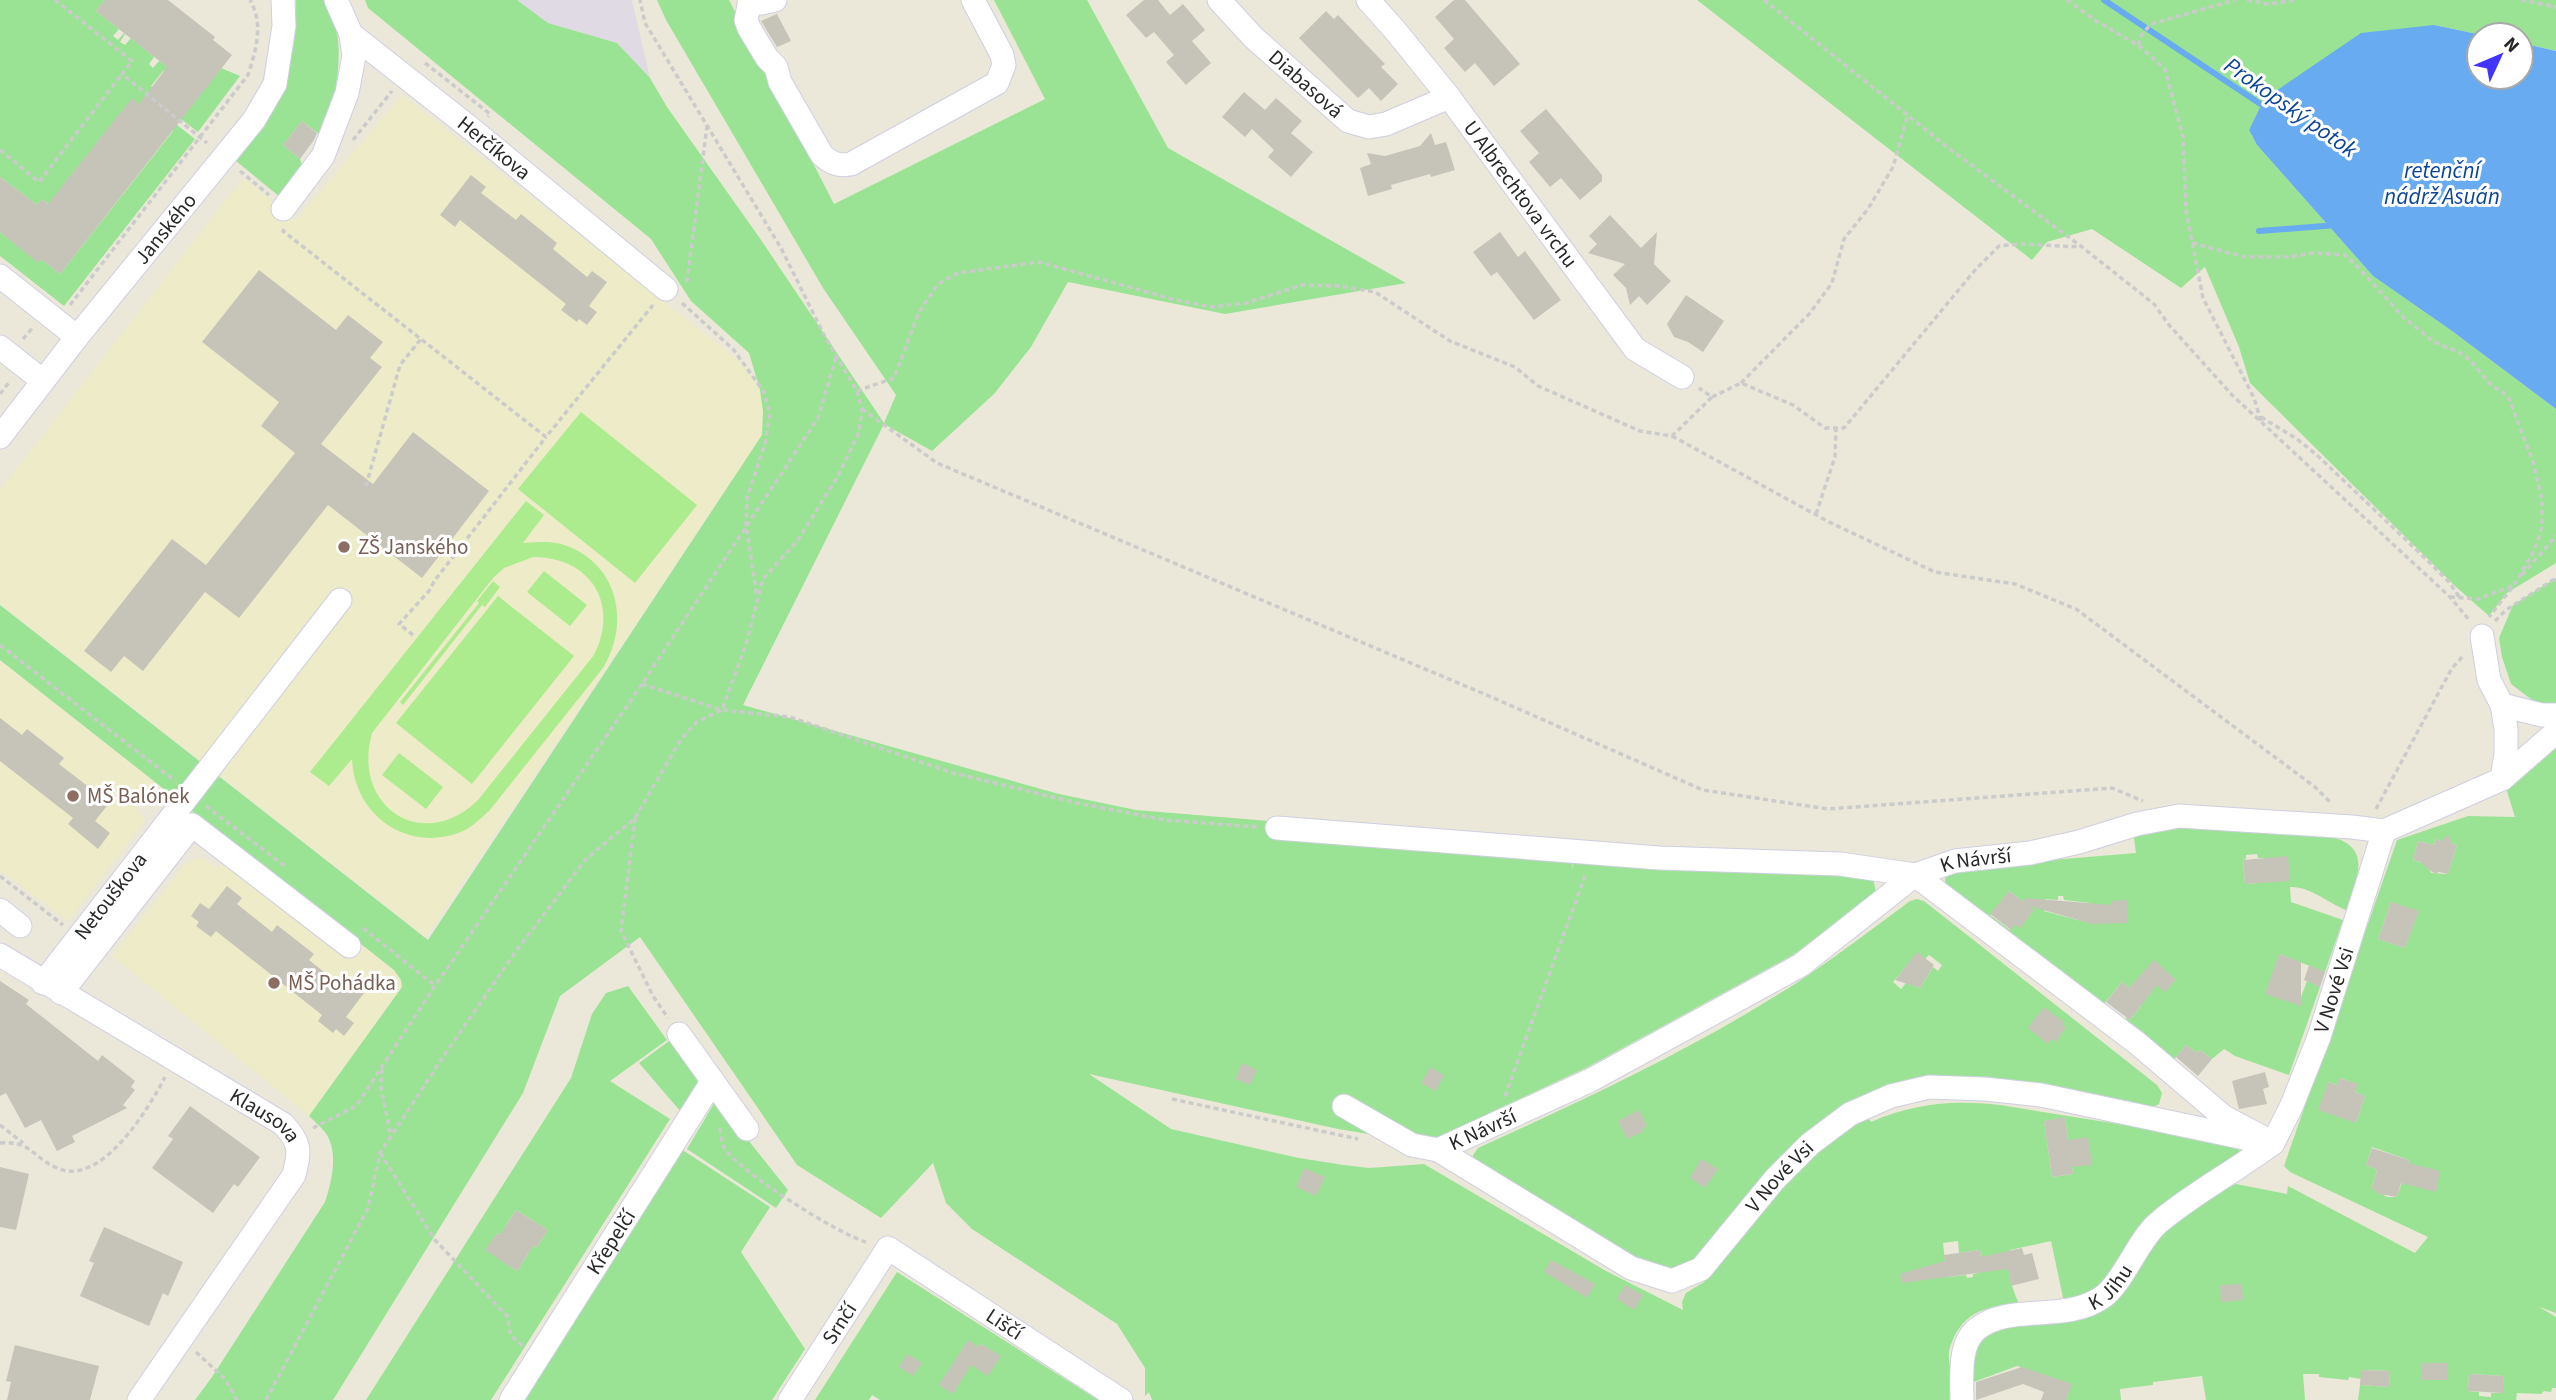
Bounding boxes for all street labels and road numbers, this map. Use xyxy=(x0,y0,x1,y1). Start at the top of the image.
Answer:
street label: Diabasová xyxy=(1262,43,1350,125)
street label: Herčíkova xyxy=(451,108,537,187)
street label: U Albrechtova vrchu xyxy=(1456,114,1585,274)
street label: Janského xyxy=(127,187,204,271)
street label: K Návrší xyxy=(1936,840,2014,880)
street label: Netouškova xyxy=(67,846,154,946)
street label: V Nové Vsi xyxy=(2306,943,2361,1037)
street label: Klausova xyxy=(224,1081,308,1148)
street label: K Návrší xyxy=(1444,1101,1522,1158)
street label: V Nové Vsi xyxy=(1738,1133,1821,1219)
street label: Křepelčí xyxy=(579,1203,643,1280)
street label: K Jihu xyxy=(2083,1258,2140,1318)
street label: Srnčí xyxy=(815,1296,864,1350)
street label: Liščí xyxy=(980,1301,1030,1348)

